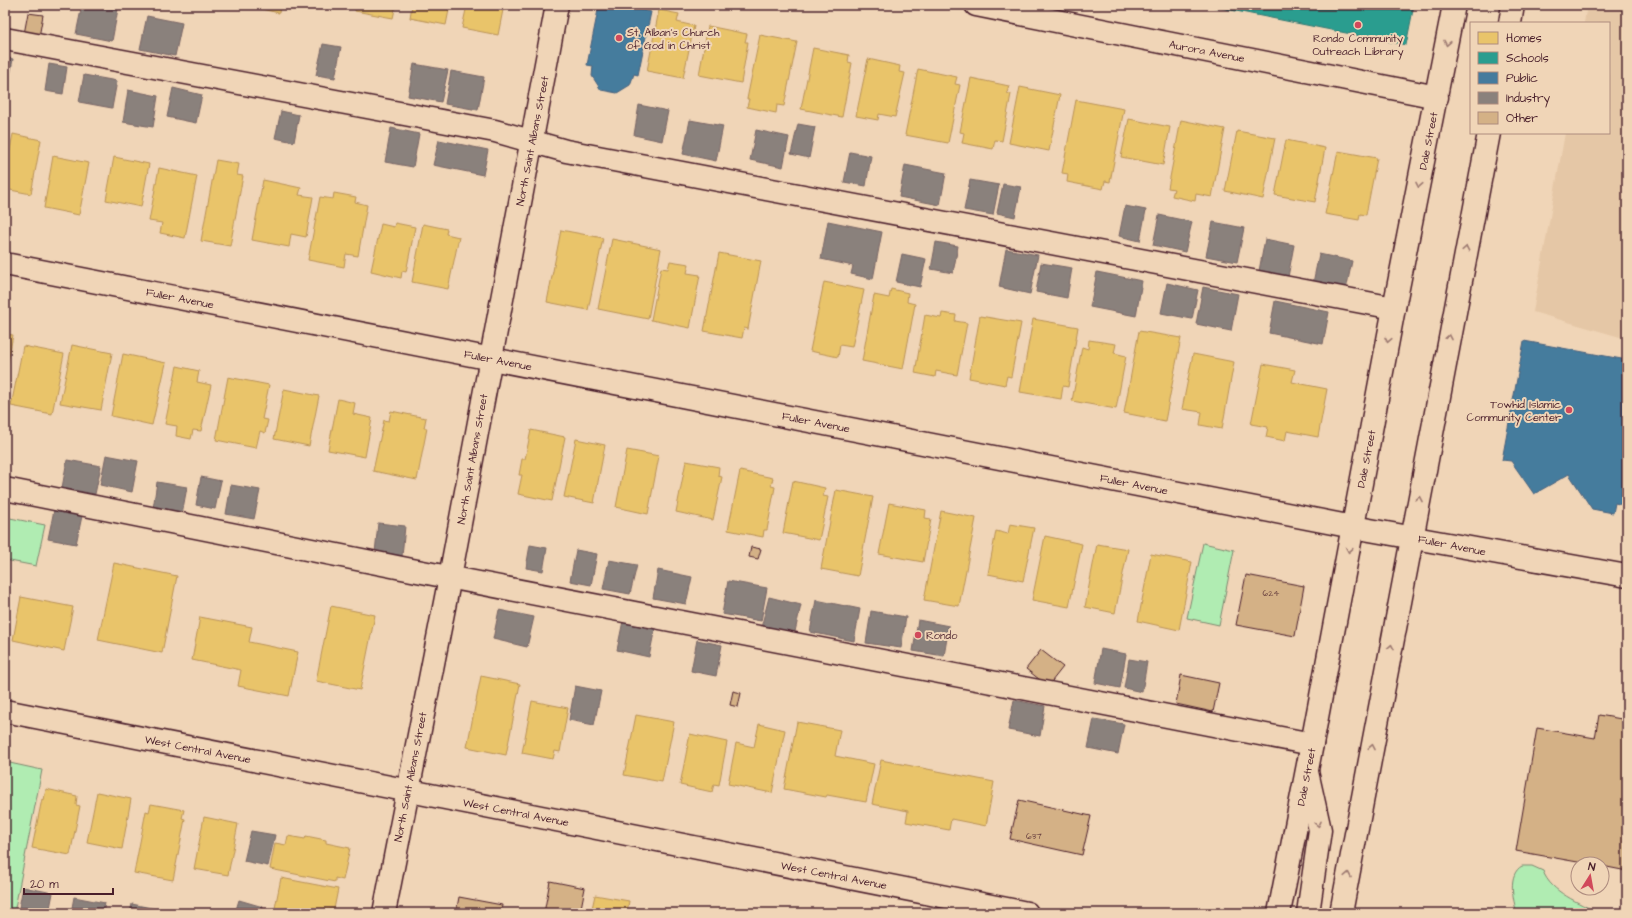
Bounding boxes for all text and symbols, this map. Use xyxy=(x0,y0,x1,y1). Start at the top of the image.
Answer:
marker: Rondo Community Outreach Library xyxy=(1353,20,1363,30)
legend xyxy=(1470,22,1610,134)
place label: St. Alban's Church of God in Christ xyxy=(627,25,720,53)
text: Homes xyxy=(1506,30,1542,47)
place label: Rondo Community Outreach Library xyxy=(1312,31,1404,60)
marker: St. Alban's Church of God in Christ xyxy=(614,33,624,43)
street label: Aurora Avenue xyxy=(1168,37,1246,66)
one-way arrow xyxy=(1443,40,1452,46)
text: Schools xyxy=(1506,50,1549,67)
text: Public xyxy=(1506,70,1538,87)
street label: North Saint Albans Street xyxy=(513,74,553,207)
text: Industry xyxy=(1506,90,1551,108)
street label: Dale Street xyxy=(1416,110,1442,171)
text: Other xyxy=(1506,110,1538,127)
one-way arrow xyxy=(1416,181,1424,188)
one-way arrow xyxy=(1462,246,1470,252)
street label: Fuller Avenue xyxy=(145,285,215,312)
one-way arrow xyxy=(1445,334,1453,340)
one-way arrow xyxy=(1385,336,1393,343)
street label: Fuller Avenue xyxy=(463,347,533,374)
street label: North Saint Albans Street xyxy=(454,392,491,525)
place label: Towhid Islamic Community Center xyxy=(1467,397,1561,426)
marker: Towhid Islamic Community Center xyxy=(1564,405,1574,415)
street label: Fuller Avenue xyxy=(781,409,851,436)
street label: Dale Street xyxy=(1354,428,1380,489)
street label: Fuller Avenue xyxy=(1099,471,1169,498)
one-way arrow xyxy=(1414,495,1422,502)
street label: Fuller Avenue xyxy=(1417,532,1487,559)
one-way arrow xyxy=(1345,547,1353,553)
house number: 624 xyxy=(1263,587,1279,600)
place label: Rondo xyxy=(926,628,958,643)
marker: Rondo xyxy=(913,630,923,640)
one-way arrow xyxy=(1386,644,1394,650)
street label: North Saint Albans Street xyxy=(391,710,431,843)
street label: West Central Avenue xyxy=(144,732,252,767)
one-way arrow xyxy=(1367,744,1376,750)
street label: Dale Street xyxy=(1294,746,1320,807)
street label: West Central Avenue xyxy=(462,795,570,830)
one-way arrow xyxy=(1314,821,1322,827)
house number: 637 xyxy=(1026,830,1042,843)
north arrow xyxy=(1570,856,1610,896)
street label: West Central Avenue xyxy=(780,858,888,893)
text: N xyxy=(1587,859,1597,875)
scale bar xyxy=(24,870,113,896)
one-way arrow xyxy=(1343,872,1352,878)
text: 20 m xyxy=(30,876,59,893)

